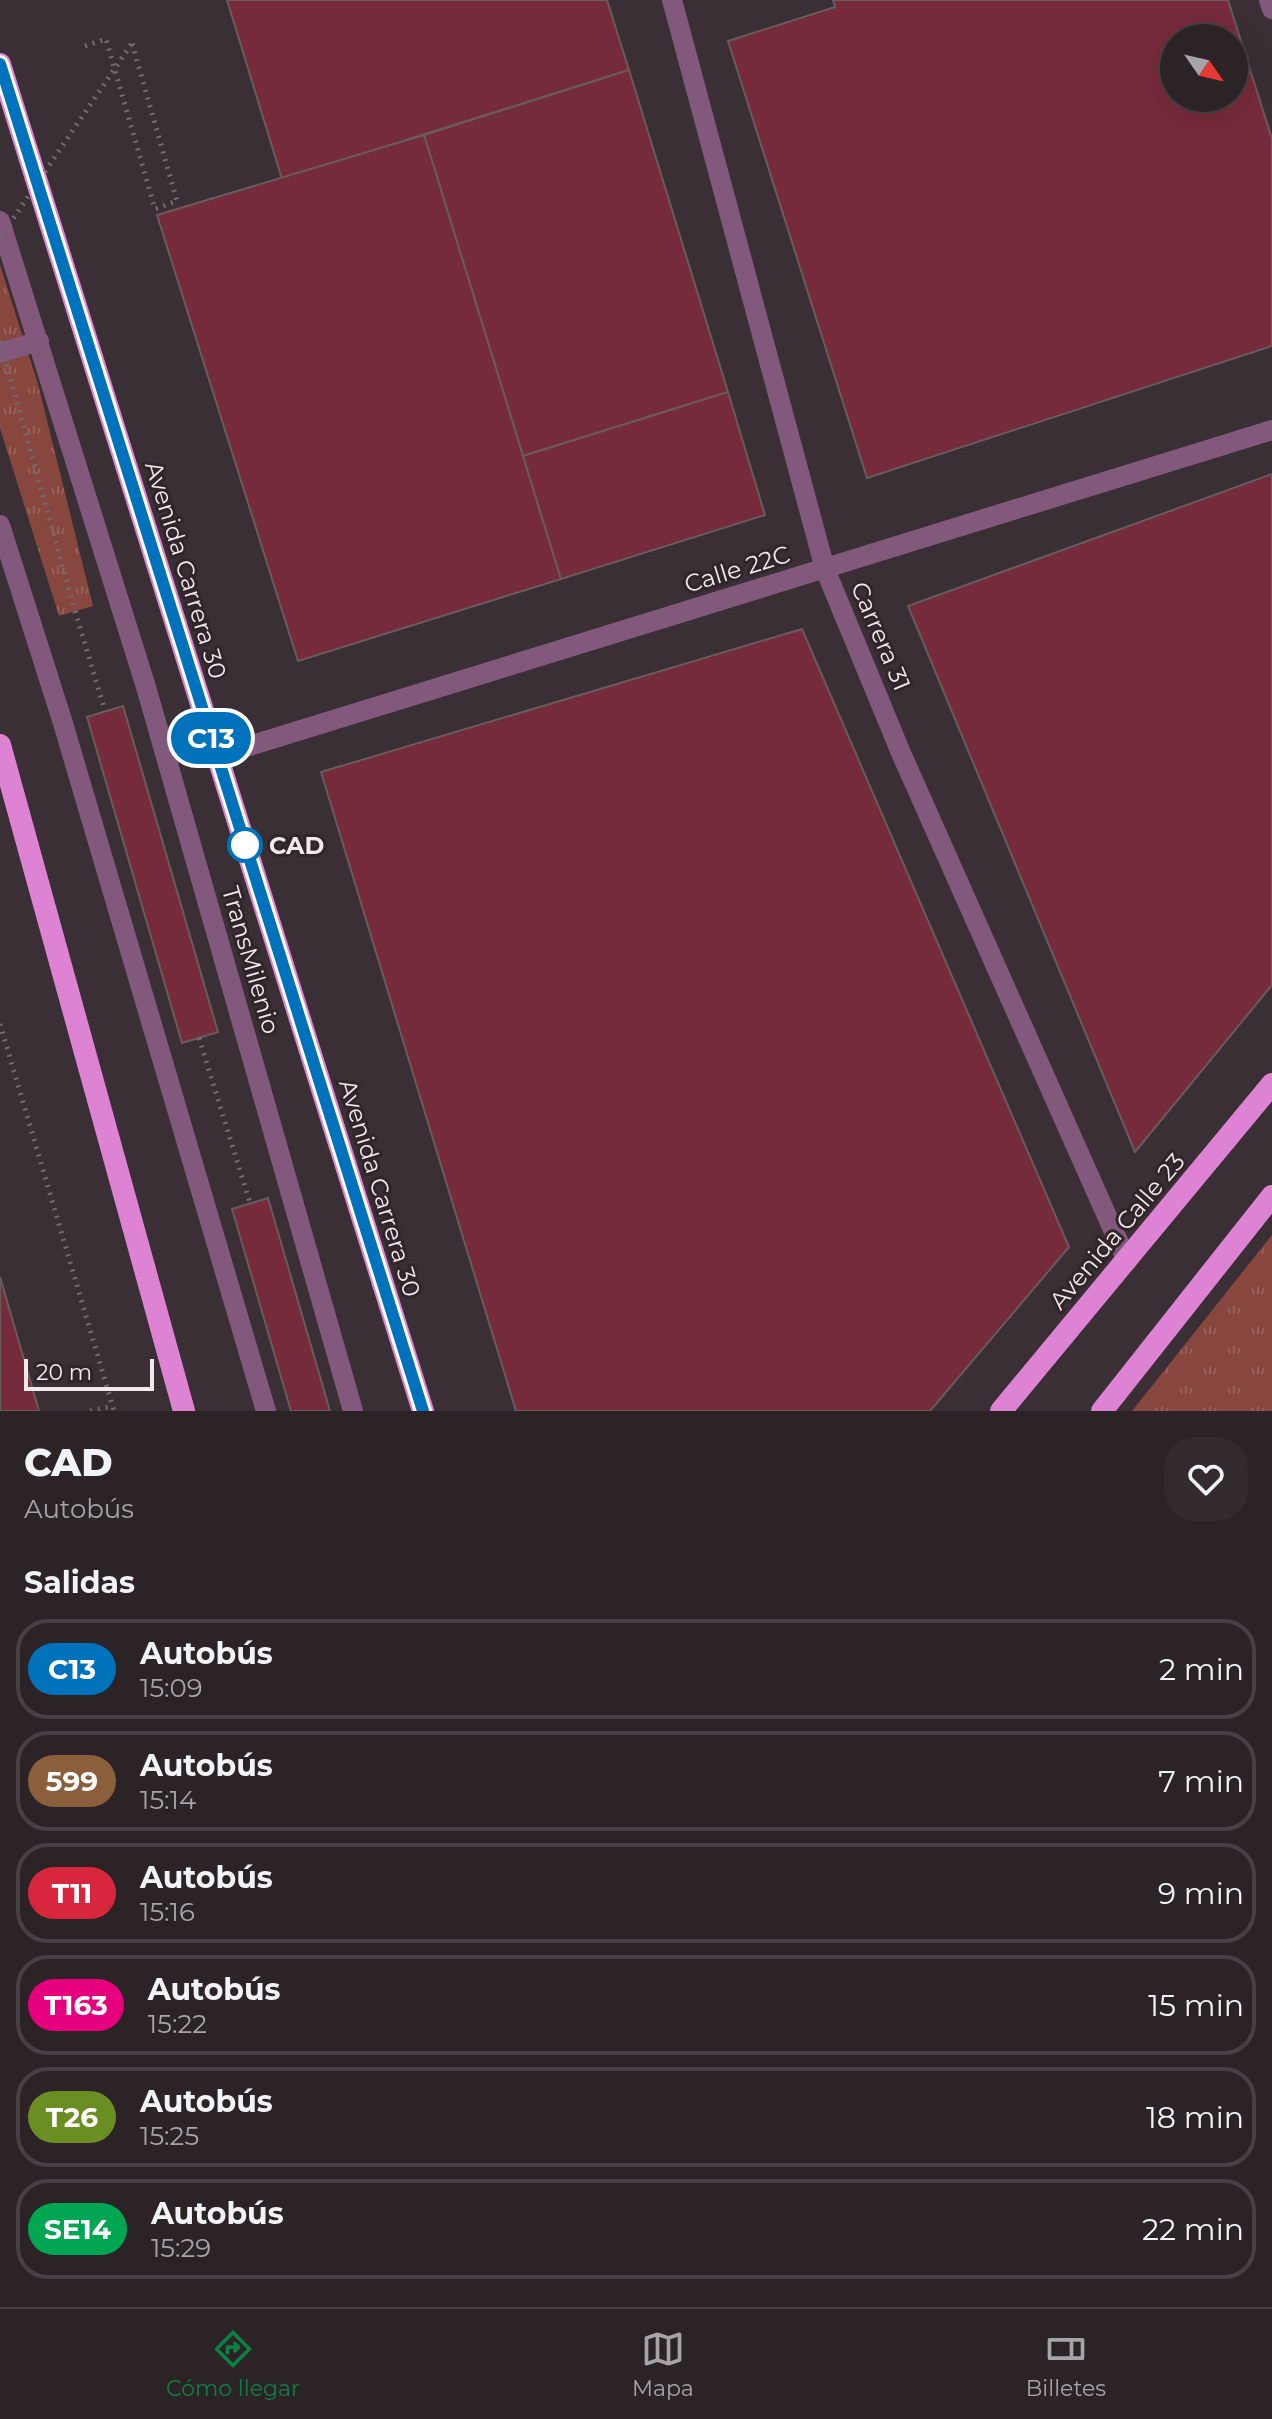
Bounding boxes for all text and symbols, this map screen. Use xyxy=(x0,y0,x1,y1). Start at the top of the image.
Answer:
north arrow xyxy=(1160,24,1248,112)
map controls xyxy=(1160,24,1248,112)
street label: Avenida Carrera 30 xyxy=(139,458,233,682)
street label: Calle 22C xyxy=(681,539,793,599)
street label: Carrera 31 xyxy=(845,577,917,695)
line badge: C13 xyxy=(165,712,257,764)
text: C13 xyxy=(187,721,235,755)
marker: CAD xyxy=(228,828,262,862)
place label: CAD xyxy=(269,831,324,860)
street label: TransMilenio xyxy=(216,883,286,1037)
street label: Avenida Carrera 30 xyxy=(333,1076,427,1300)
street label: Avenida Calle 23 xyxy=(1043,1147,1191,1315)
scale bar xyxy=(24,1355,154,1391)
text: 20 m xyxy=(36,1359,92,1386)
button: heart xyxy=(1164,1437,1248,1521)
text: CAD xyxy=(24,1439,113,1486)
text: Autobús xyxy=(24,1493,134,1525)
text: Salidas xyxy=(24,1564,135,1601)
text: Autobús xyxy=(140,1635,273,1672)
text: 2 min xyxy=(1159,1651,1244,1688)
text: C13 xyxy=(48,1652,96,1686)
text: 15:09 xyxy=(140,1672,203,1704)
text: Autobús xyxy=(140,1747,273,1784)
text: 7 min xyxy=(1158,1763,1244,1800)
text: 599 xyxy=(46,1764,98,1798)
text: 15:14 xyxy=(140,1784,196,1816)
text: Autobús xyxy=(140,1859,273,1896)
text: 9 min xyxy=(1158,1875,1244,1912)
text: T11 xyxy=(52,1876,92,1910)
text: 15:16 xyxy=(140,1896,195,1928)
text: Autobús xyxy=(148,1971,281,2008)
text: 15 min xyxy=(1148,1987,1244,2024)
text: T163 xyxy=(44,1988,108,2022)
text: 15:22 xyxy=(148,2008,207,2040)
text: Autobús xyxy=(140,2083,273,2120)
text: 18 min xyxy=(1146,2099,1244,2136)
text: T26 xyxy=(46,2100,98,2134)
text: 15:25 xyxy=(140,2120,199,2152)
text: Autobús xyxy=(151,2195,284,2232)
text: 22 min xyxy=(1142,2211,1244,2248)
text: SE14 xyxy=(44,2212,111,2246)
text: 15:29 xyxy=(151,2232,211,2264)
tab: Cómo llegar xyxy=(166,2327,300,2402)
tab: Mapa xyxy=(632,2327,694,2402)
tab: Billetes xyxy=(1026,2327,1106,2402)

